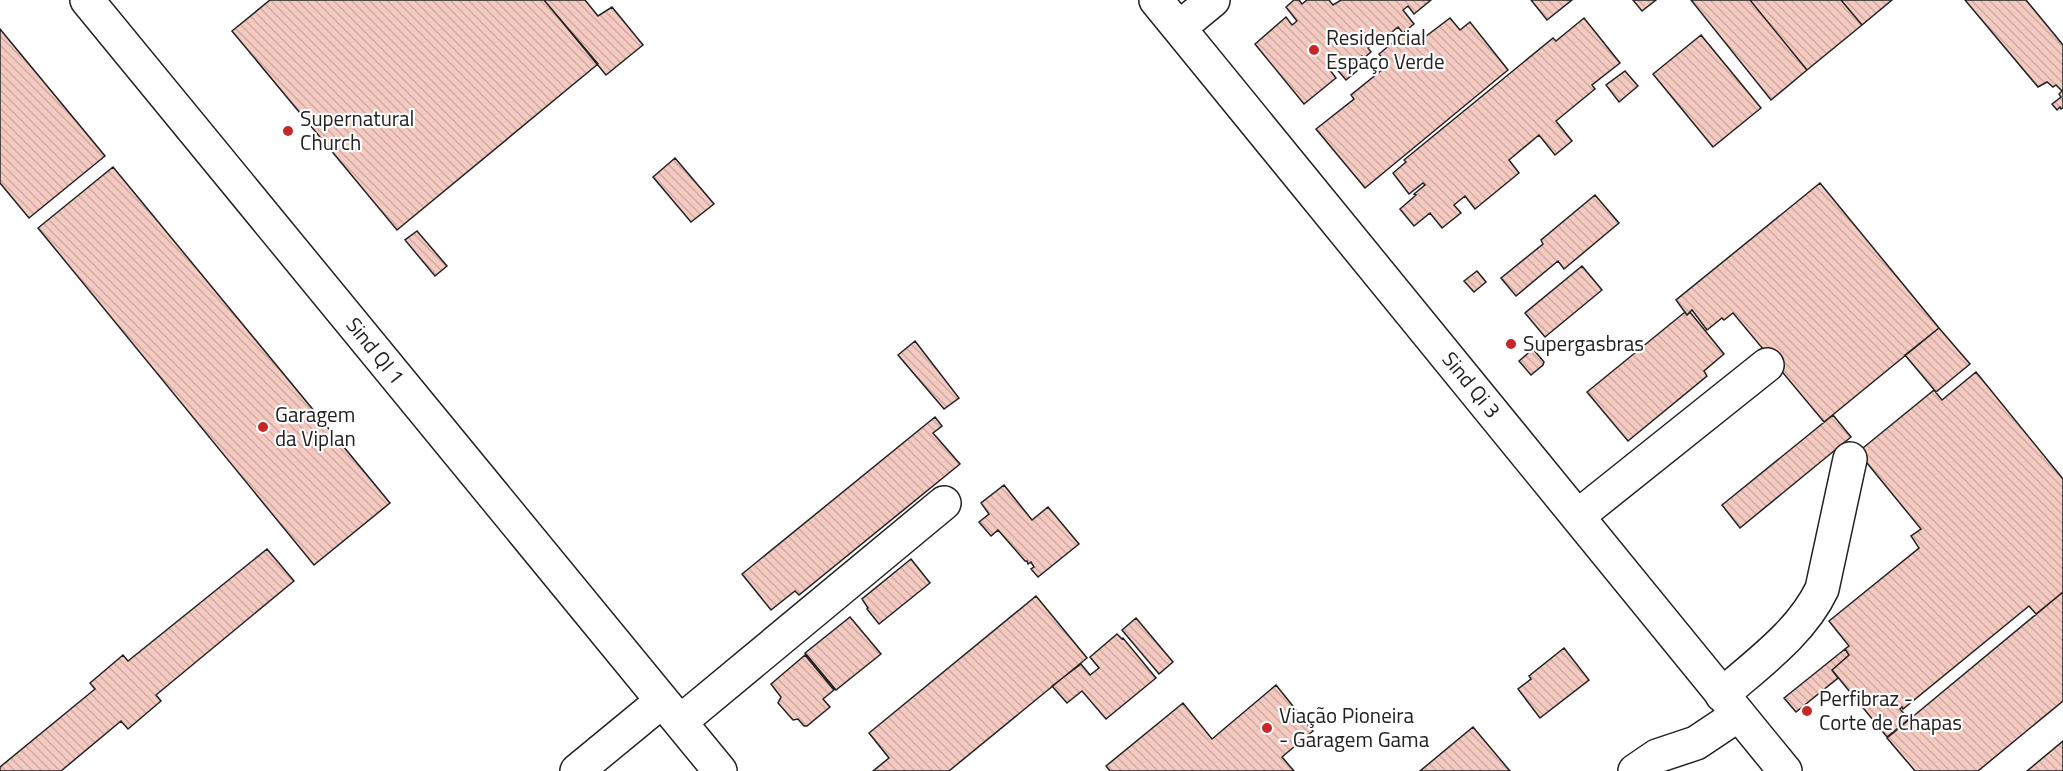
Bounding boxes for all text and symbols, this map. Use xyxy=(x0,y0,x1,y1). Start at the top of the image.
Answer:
place label: Residencial Espaço Verde xyxy=(1326,21,1445,77)
marker: Residencial Espaço Verde xyxy=(1307,43,1321,57)
place label: Supernatural Church xyxy=(300,102,414,158)
marker: Supernatural Church xyxy=(281,124,295,138)
street label: Sind QI 1 xyxy=(339,310,413,391)
place label: Supergasbras xyxy=(1523,327,1644,359)
marker: Supergasbras xyxy=(1504,337,1518,351)
street label: Sind Qi 3 xyxy=(1435,344,1509,425)
place label: Garagem da Viplan xyxy=(275,398,356,454)
marker: Garagem da Viplan xyxy=(256,420,270,434)
place label: Perfibraz - Corte de Chapas xyxy=(1819,682,1962,738)
place label: Viação Pioneira - Garagem Gama xyxy=(1279,699,1430,755)
marker: Perfibraz - Corte de Chapas xyxy=(1800,704,1814,718)
marker: Viação Pioneira - Garagem Gama xyxy=(1260,721,1274,735)

